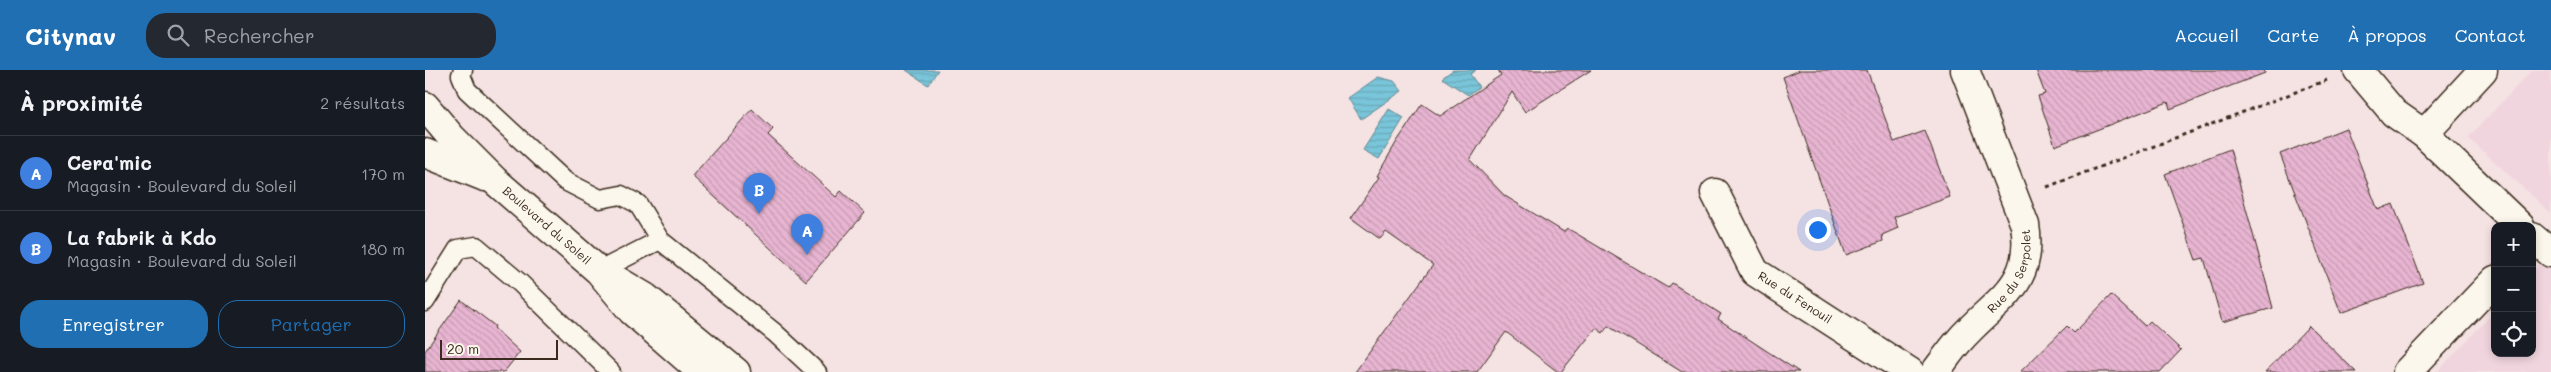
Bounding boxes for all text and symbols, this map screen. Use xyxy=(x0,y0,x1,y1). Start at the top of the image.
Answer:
search box xyxy=(146,13,496,58)
text: Citynav xyxy=(25,20,116,51)
icon: search xyxy=(164,21,192,49)
text: Rechercher xyxy=(204,23,314,48)
text: Accueil xyxy=(2174,23,2239,47)
text: Carte xyxy=(2267,23,2319,47)
text: À propos xyxy=(2347,23,2427,47)
text: Contact xyxy=(2455,23,2526,47)
text: À proximité xyxy=(20,89,143,116)
text: 2 résultats xyxy=(320,92,405,113)
text: Cera'mic xyxy=(67,150,152,175)
text: A xyxy=(30,163,42,184)
text: 170 m xyxy=(361,163,405,184)
pin: B xyxy=(743,173,775,214)
text: Magasin · Boulevard du Soleil xyxy=(67,175,297,196)
street label: Boulevard du Soleil xyxy=(500,182,595,268)
pin: A xyxy=(791,214,823,255)
your location xyxy=(1805,217,1831,243)
map controls xyxy=(2491,222,2536,357)
button: + xyxy=(2491,222,2536,267)
text: La fabrik à Kdo xyxy=(67,225,216,250)
street label: Rue du Serpolet xyxy=(1983,229,2034,316)
text: B xyxy=(31,238,41,259)
text: 180 m xyxy=(360,238,405,259)
text: Magasin · Boulevard du Soleil xyxy=(67,250,297,271)
street label: Rue du Fenouil xyxy=(1755,267,1835,327)
button: − xyxy=(2491,267,2536,312)
button: Enregistrer xyxy=(20,300,208,348)
button: Partager xyxy=(218,300,405,348)
button: locate xyxy=(2491,312,2536,357)
scale bar xyxy=(440,337,557,360)
text: 20 m xyxy=(447,339,479,358)

